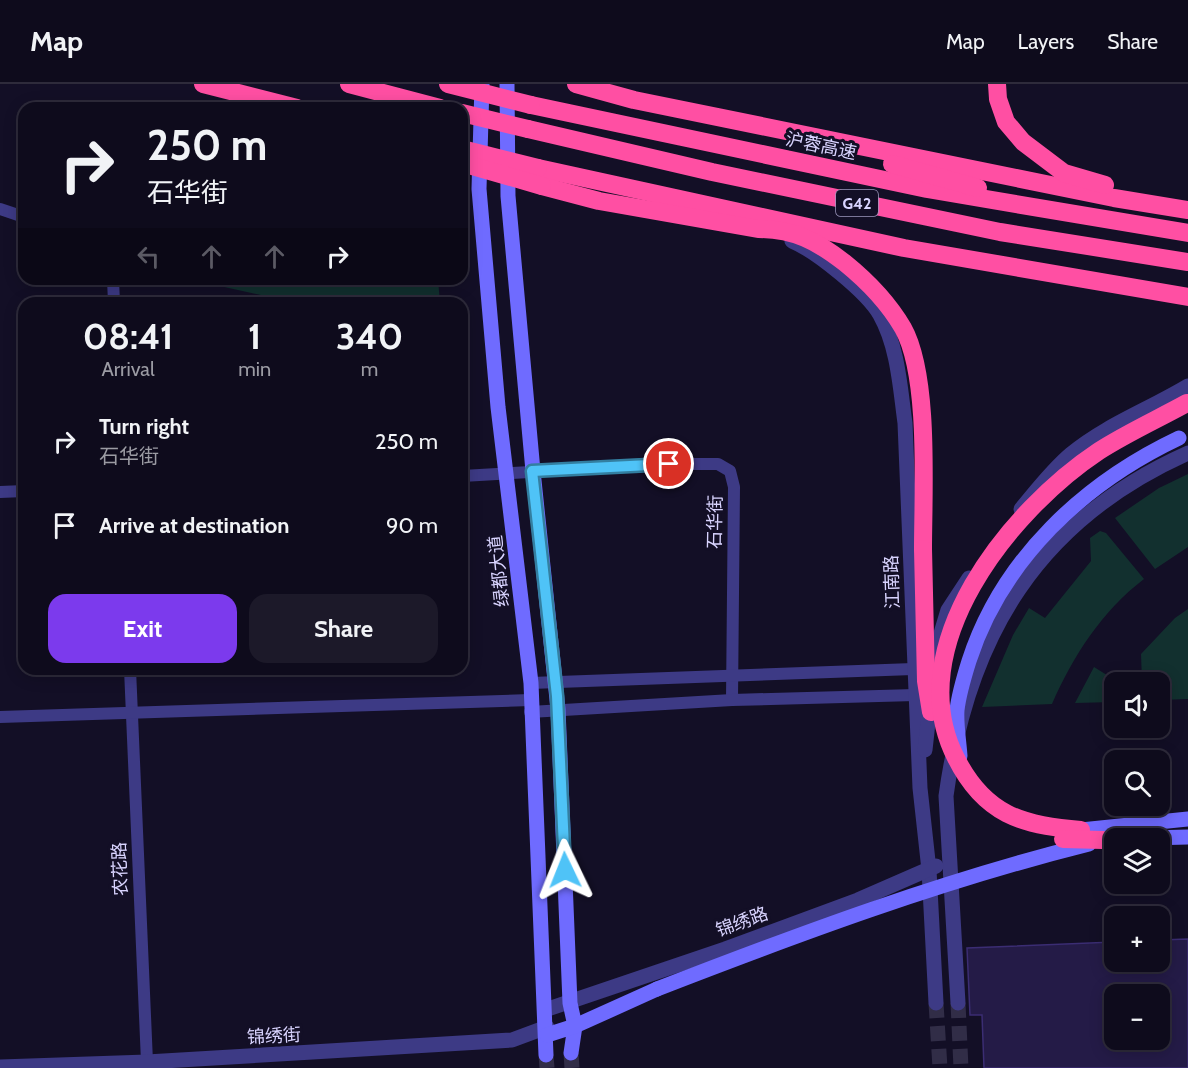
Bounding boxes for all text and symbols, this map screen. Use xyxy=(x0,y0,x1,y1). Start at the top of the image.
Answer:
text: Map xyxy=(30,24,83,58)
text: Map xyxy=(946,29,985,54)
text: Layers xyxy=(1018,29,1074,54)
text: Share xyxy=(1107,29,1158,54)
text: 250 m xyxy=(147,119,267,171)
icon: right xyxy=(48,126,126,204)
street label: 沪蓉高速 xyxy=(783,128,859,164)
text: 石华街 xyxy=(147,176,228,209)
road number: G42 xyxy=(836,190,878,216)
icon: left xyxy=(132,240,165,273)
icon: ahead xyxy=(195,240,228,273)
icon: ahead xyxy=(258,240,291,273)
icon: right xyxy=(321,240,354,273)
text: 08:41 xyxy=(83,314,173,358)
text: 1 xyxy=(248,314,261,358)
text: 340 xyxy=(336,314,403,358)
text: Arrival xyxy=(101,357,155,381)
text: min xyxy=(238,357,271,381)
text: m xyxy=(361,357,378,381)
text: Turn right xyxy=(99,413,189,440)
icon: right xyxy=(48,425,81,458)
text: 250 m xyxy=(375,428,438,455)
pin xyxy=(643,438,694,489)
text: 石华街 xyxy=(99,444,159,468)
icon: arrive xyxy=(652,447,685,480)
street label: 石华街 xyxy=(704,495,726,549)
icon: arrive xyxy=(48,509,81,542)
text: Arrive at destination xyxy=(99,512,289,539)
text: 90 m xyxy=(386,512,438,539)
street label: 绿都大道 xyxy=(484,534,514,608)
street label: 江南路 xyxy=(880,555,904,609)
button: Exit xyxy=(48,594,237,663)
button: Share xyxy=(249,594,438,663)
map controls xyxy=(1104,672,1170,1050)
button: sound xyxy=(1104,672,1170,738)
button: search xyxy=(1104,750,1170,816)
button: layers xyxy=(1104,828,1170,894)
position arrow xyxy=(533,838,597,902)
street label: 农花路 xyxy=(108,842,132,896)
street label: 锦绣路 xyxy=(713,902,771,942)
button: + xyxy=(1104,906,1170,972)
button: − xyxy=(1104,984,1170,1050)
street label: 锦绣街 xyxy=(246,1024,302,1048)

